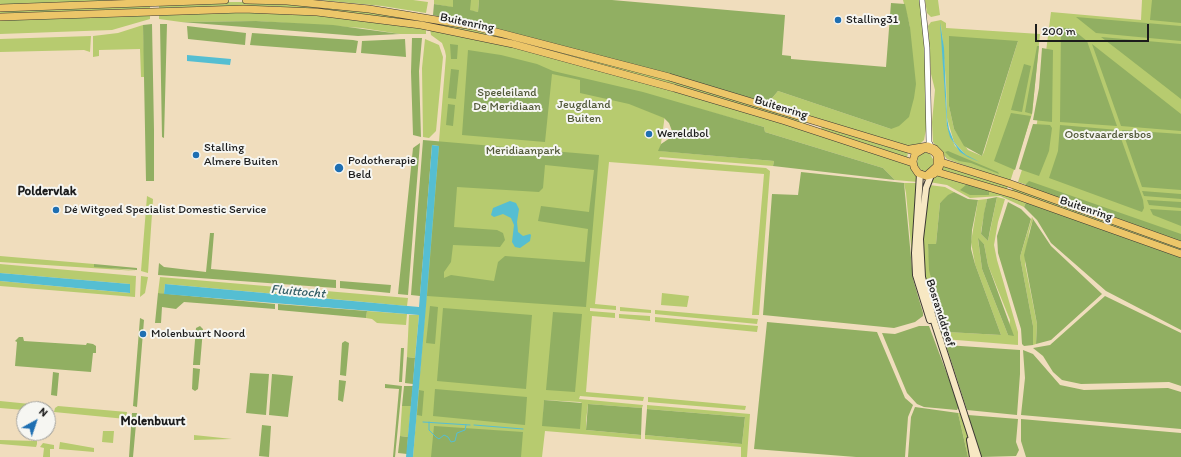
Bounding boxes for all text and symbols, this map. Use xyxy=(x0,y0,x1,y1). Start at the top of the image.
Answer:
street label: Buitenring xyxy=(439,10,495,36)
place label: Stalling31 xyxy=(846,13,898,27)
marker: Stalling31 xyxy=(833,15,843,25)
scale bar xyxy=(1037,16,1151,42)
text: 200 m xyxy=(1042,24,1076,38)
park label: Speeleiland De Meridiaan xyxy=(473,86,541,114)
street label: Buitenring xyxy=(753,93,809,123)
park label: Jeugdland Buiten xyxy=(557,98,611,126)
place label: Wereldbol xyxy=(657,127,709,141)
park label: Oostvaardersbos xyxy=(1064,128,1152,142)
marker: Wereldbol xyxy=(644,129,654,139)
place label: Stalling Almere Buiten xyxy=(204,141,278,169)
park label: Meridiaanpark xyxy=(486,144,560,158)
marker: Stalling Almere Buiten xyxy=(191,150,201,160)
place label: Podotherapie Beld xyxy=(348,154,416,182)
marker: Podotherapie Beld xyxy=(333,162,345,174)
district label: Poldervlak xyxy=(18,184,76,200)
street label: Buitenring xyxy=(1058,193,1114,225)
place label: Dé Witgoed Specialist Domestic Service xyxy=(64,203,266,217)
marker: Dé Witgoed Specialist Domestic Service xyxy=(51,205,61,215)
street label: Bosranddreef xyxy=(922,277,958,349)
water label: Fluittocht xyxy=(270,282,326,302)
place label: Molenbuurt Noord xyxy=(151,327,245,341)
marker: Molenbuurt Noord xyxy=(138,329,148,339)
north arrow xyxy=(16,401,56,441)
text: N xyxy=(36,405,50,420)
district label: Molenbuurt xyxy=(121,414,185,430)

